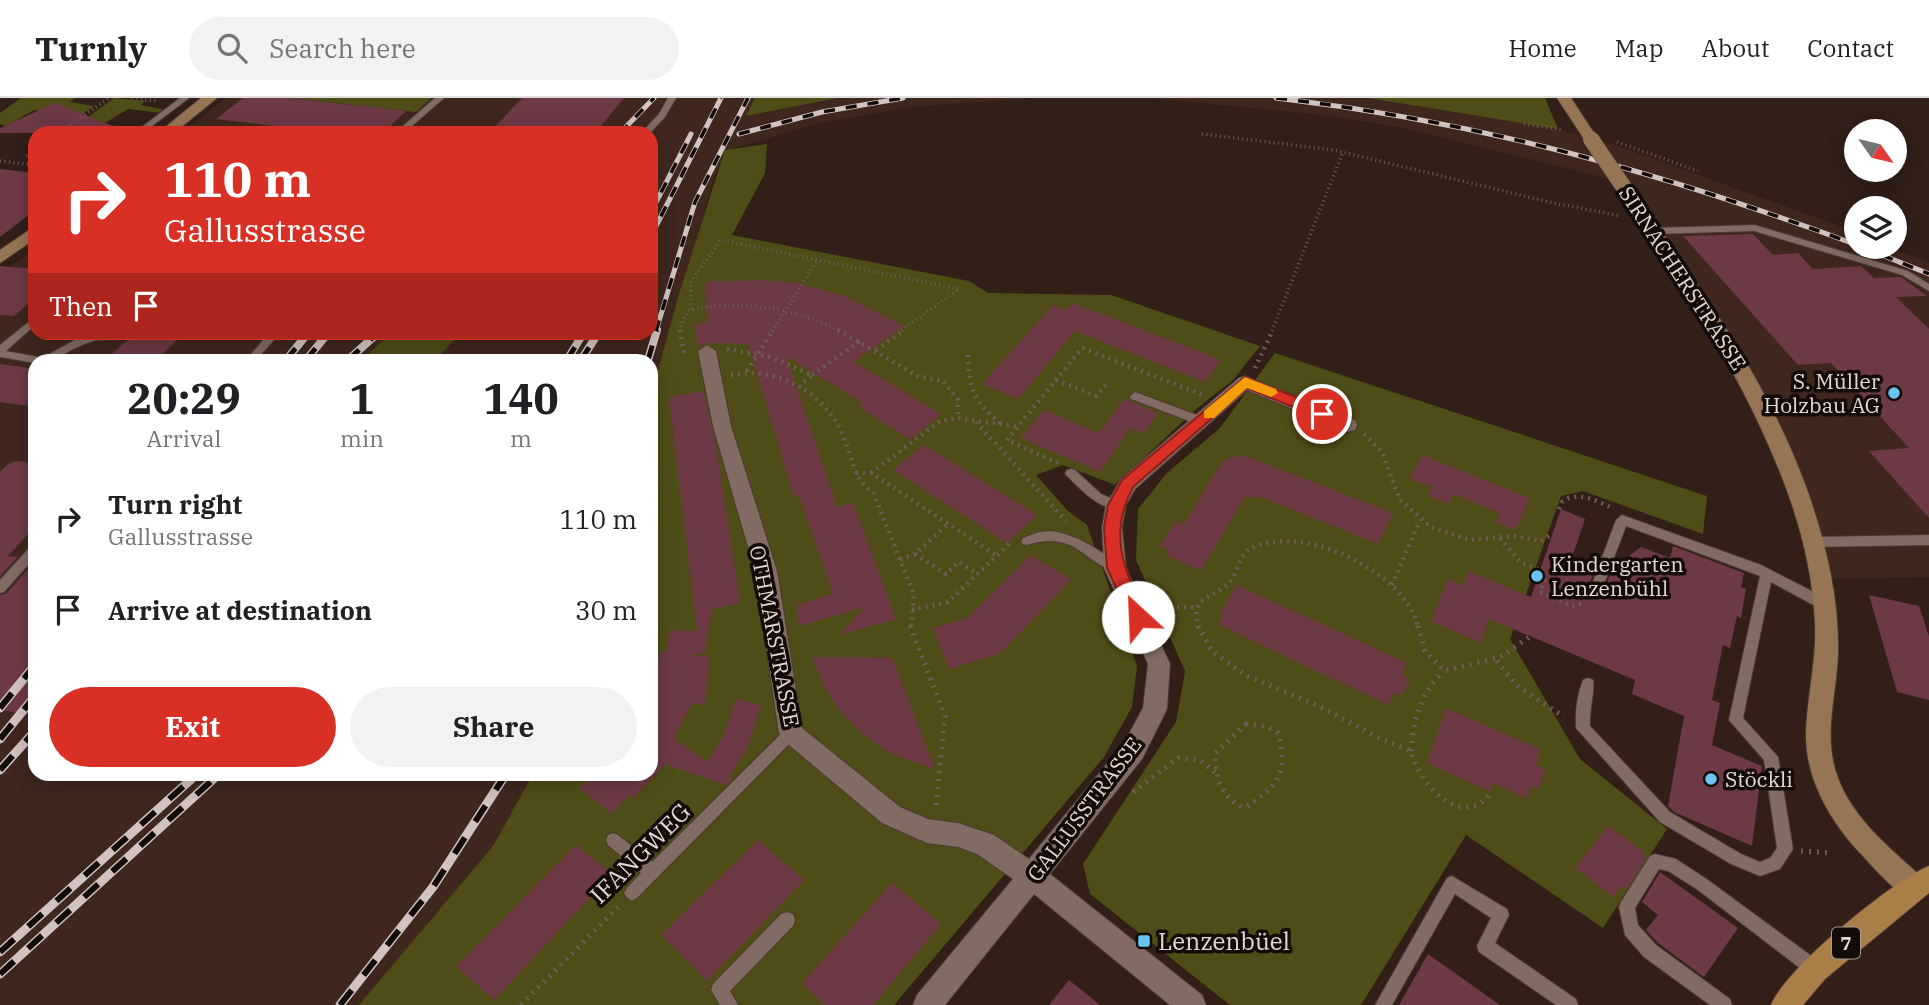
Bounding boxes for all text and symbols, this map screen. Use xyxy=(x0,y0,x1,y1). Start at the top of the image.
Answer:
search box xyxy=(189,17,679,80)
text: Turnly xyxy=(35,27,147,70)
icon: search xyxy=(213,29,251,67)
text: Search here xyxy=(269,31,416,65)
text: Home xyxy=(1509,32,1577,64)
text: Map xyxy=(1615,32,1663,64)
text: About xyxy=(1701,32,1769,64)
text: Contact xyxy=(1807,32,1894,64)
north arrow xyxy=(1844,119,1908,182)
map controls xyxy=(1844,119,1907,259)
text: 110 m xyxy=(164,147,311,210)
icon: right xyxy=(49,154,140,245)
street label: SIRNACHERSTRASSE xyxy=(1613,181,1753,375)
button: layers xyxy=(1844,196,1907,259)
text: Gallusstrasse xyxy=(164,209,366,251)
icon: arrive xyxy=(127,287,165,325)
text: Then xyxy=(49,289,113,323)
place label: S. Müller Holzbau AG xyxy=(1764,367,1881,419)
text: 20:29 xyxy=(127,371,241,426)
text: 1 xyxy=(349,371,375,426)
text: 140 xyxy=(483,371,559,426)
pin xyxy=(1292,384,1352,444)
marker: S. Müller Holzbau AG xyxy=(1886,385,1902,401)
icon: arrive xyxy=(1303,395,1341,433)
text: Arrival xyxy=(147,423,221,453)
text: min xyxy=(340,423,384,453)
text: m xyxy=(510,423,532,453)
text: Turn right xyxy=(108,487,242,521)
icon: right xyxy=(49,500,87,538)
text: 110 m xyxy=(559,502,637,536)
text: Gallusstrasse xyxy=(108,521,253,551)
street label: OTHMARSTRASSE xyxy=(744,543,806,729)
place label: Kindergarten Lenzenbühl xyxy=(1551,550,1684,602)
marker: Kindergarten Lenzenbühl xyxy=(1529,568,1545,584)
position arrow xyxy=(1101,580,1175,654)
icon: arrive xyxy=(49,591,87,629)
text: Arrive at destination xyxy=(108,593,372,627)
text: 30 m xyxy=(575,593,637,627)
button: Exit xyxy=(49,687,336,767)
button: Share xyxy=(350,687,637,767)
street label: GALLUSSTRASSE xyxy=(1021,731,1147,887)
place label: Stöckli xyxy=(1725,765,1793,793)
marker: Stöckli xyxy=(1703,771,1719,787)
street label: IFANGWEG xyxy=(583,796,697,910)
place label: Lenzenbüel xyxy=(1158,925,1290,957)
road number: 7 xyxy=(1832,928,1860,958)
marker: Lenzenbüel xyxy=(1136,933,1152,949)

